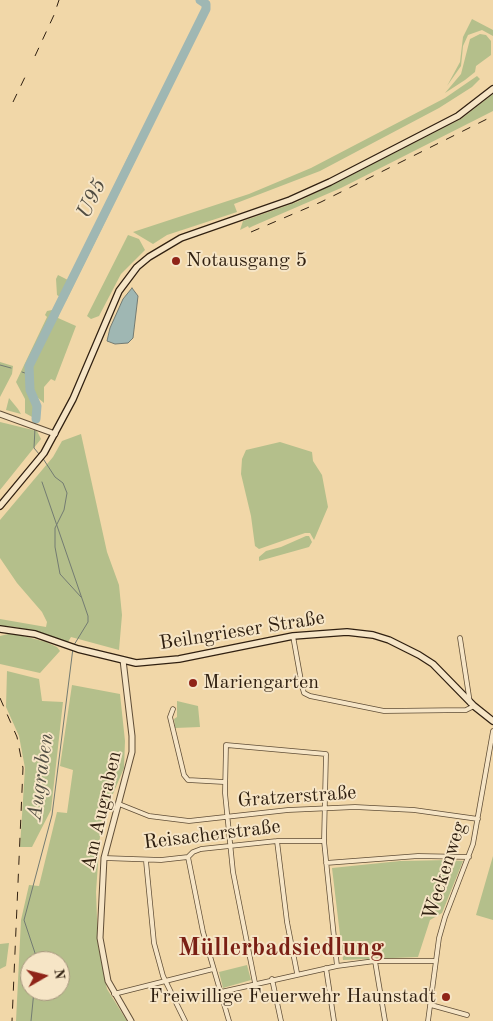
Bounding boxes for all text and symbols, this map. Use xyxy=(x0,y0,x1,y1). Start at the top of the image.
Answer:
water label: U95 xyxy=(72,175,112,223)
place label: Notausgang 5 xyxy=(186,249,307,273)
marker: Notausgang 5 xyxy=(170,255,182,267)
street label: Beilngrieser Straße xyxy=(158,606,326,656)
place label: Mariengarten xyxy=(203,671,319,695)
marker: Mariengarten xyxy=(187,677,199,689)
water label: Augraben xyxy=(22,731,60,823)
street label: Am Augraben xyxy=(77,749,127,873)
street label: Gratzerstraße xyxy=(237,781,357,813)
street label: Reisacherstraße xyxy=(142,815,282,855)
street label: Weckenweg xyxy=(418,819,472,923)
district label: Müllerbadsiedlung xyxy=(178,933,384,963)
north arrow xyxy=(20,951,70,1001)
text: N xyxy=(51,968,67,980)
place label: Freiwillige Feuerwehr Haunstadt xyxy=(149,985,436,1009)
marker: Freiwillige Feuerwehr Haunstadt xyxy=(440,991,452,1003)

